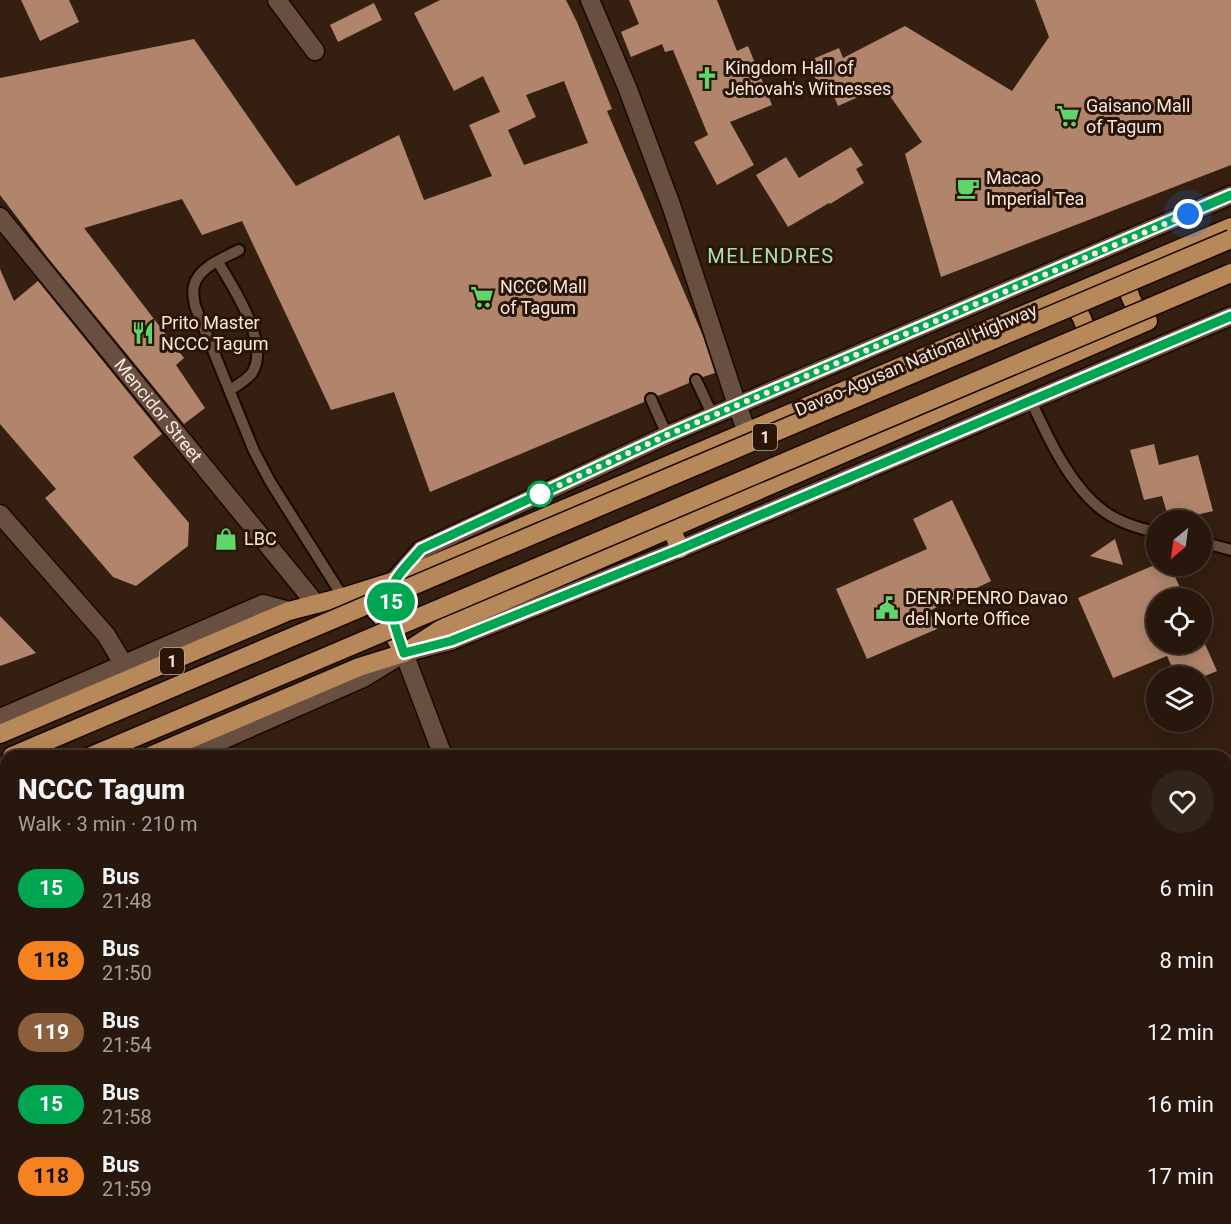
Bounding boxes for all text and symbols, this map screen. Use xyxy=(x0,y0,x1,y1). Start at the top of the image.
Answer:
place label: Kingdom Hall of Jehovah's Witnesses xyxy=(725,57,891,99)
church icon: Kingdom Hall of Jehovah's Witnesses xyxy=(694,65,720,91)
place label: Gaisano Mall of Tagum xyxy=(1086,95,1190,137)
supermarket icon: Gaisano Mall of Tagum xyxy=(1055,103,1081,129)
place label: Macao Imperial Tea xyxy=(986,167,1084,209)
cafe icon: Macao Imperial Tea xyxy=(955,175,981,201)
your location xyxy=(1173,199,1203,229)
district label: MELENDRES xyxy=(707,244,835,268)
place label: NCCC Mall of Tagum xyxy=(500,276,587,318)
supermarket icon: NCCC Mall of Tagum xyxy=(469,284,495,310)
street label: Davao-Agusan National Highway xyxy=(792,299,1040,420)
place label: Prito Master NCCC Tagum xyxy=(161,312,268,354)
restaurant icon: Prito Master NCCC Tagum xyxy=(130,320,156,346)
street label: Mencidor Street xyxy=(110,354,207,466)
road number: 1 xyxy=(753,424,777,450)
unlabelled marker xyxy=(527,481,553,507)
north arrow xyxy=(1146,510,1212,576)
map controls xyxy=(1146,510,1212,732)
shop icon: LBC xyxy=(213,526,239,552)
place label: LBC xyxy=(244,528,277,549)
line badge: 15 xyxy=(364,582,418,622)
place label: DENR PENRO Davao del Norte Office xyxy=(905,587,1068,629)
button: locate xyxy=(1146,588,1212,654)
text: 15 xyxy=(379,590,403,614)
public building icon: DENR PENRO Davao del Norte Office xyxy=(874,595,900,621)
road number: 1 xyxy=(160,648,184,674)
button: layers xyxy=(1146,666,1212,732)
button: heart xyxy=(1151,770,1214,833)
text: NCCC Tagum xyxy=(18,773,185,806)
text: Walk · 3 min · 210 m xyxy=(18,812,197,836)
text: Bus xyxy=(102,864,140,889)
text: 15 xyxy=(39,876,63,900)
text: 6 min xyxy=(1159,876,1214,901)
text: 21:48 xyxy=(102,889,152,913)
text: Bus xyxy=(102,936,140,961)
text: 118 xyxy=(33,948,69,972)
text: 8 min xyxy=(1159,948,1214,973)
text: 21:50 xyxy=(102,961,152,985)
text: Bus xyxy=(102,1008,140,1033)
text: 119 xyxy=(33,1020,69,1044)
text: 12 min xyxy=(1147,1020,1214,1045)
text: 21:54 xyxy=(102,1033,152,1057)
text: Bus xyxy=(102,1080,140,1105)
text: 15 xyxy=(39,1092,63,1116)
text: 16 min xyxy=(1147,1092,1214,1117)
text: 21:58 xyxy=(102,1105,152,1129)
text: Bus xyxy=(102,1152,140,1177)
text: 118 xyxy=(33,1164,69,1188)
text: 17 min xyxy=(1147,1164,1214,1189)
text: 21:59 xyxy=(102,1177,152,1201)

